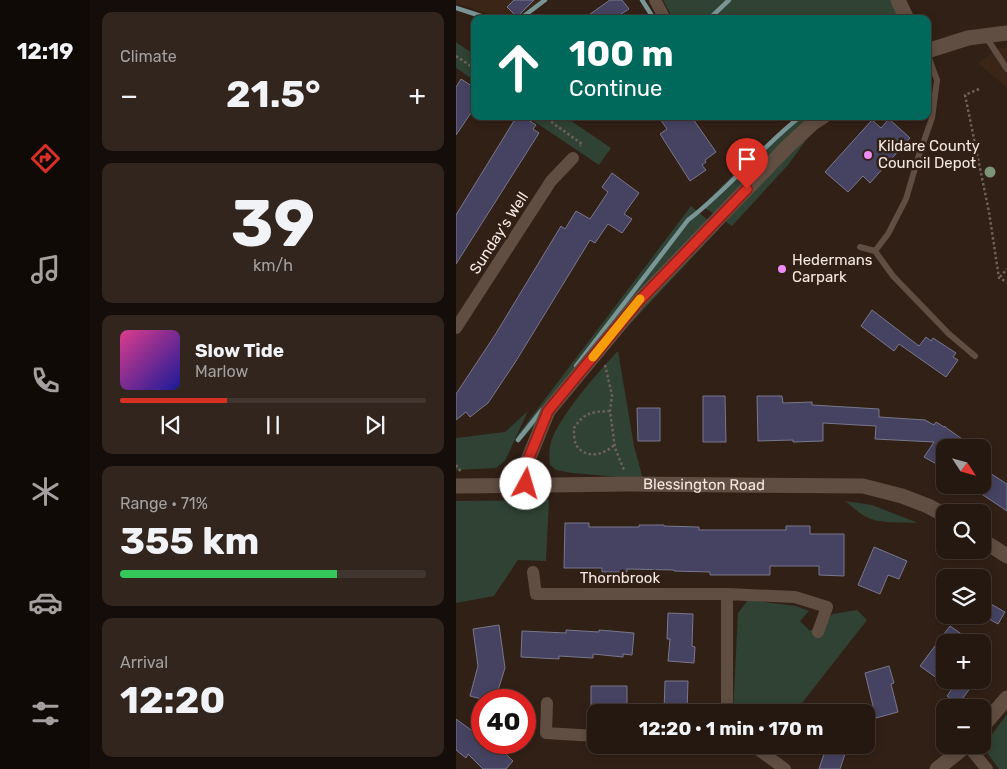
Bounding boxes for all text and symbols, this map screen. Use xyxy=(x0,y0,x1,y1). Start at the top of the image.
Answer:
text: 100 m xyxy=(569,33,674,75)
icon: ahead xyxy=(486,35,551,100)
text: 12:19 xyxy=(17,38,73,65)
text: Climate xyxy=(120,47,177,66)
text: 21.5° xyxy=(226,71,321,117)
text: Continue xyxy=(569,75,662,102)
text: − xyxy=(120,79,138,112)
text: + xyxy=(409,79,426,112)
place label: Kildare County Council Depot xyxy=(878,137,980,172)
pin xyxy=(726,138,768,189)
icon: directions xyxy=(28,141,63,176)
icon: arrive xyxy=(733,145,761,173)
marker: Kildare County Council Depot xyxy=(862,149,874,161)
text: 39 xyxy=(231,185,315,262)
street label: Sunday's Well xyxy=(466,189,532,277)
place label: Hedermans Carpark xyxy=(792,251,873,286)
icon: music xyxy=(28,252,63,287)
text: km/h xyxy=(253,256,293,275)
marker: Hedermans Carpark xyxy=(776,263,788,275)
text: Slow Tide xyxy=(195,339,284,362)
text: Marlow xyxy=(195,362,248,381)
icon: phone xyxy=(28,363,63,398)
icon: previous xyxy=(157,411,185,439)
icon: pause xyxy=(259,411,287,439)
icon: next xyxy=(361,411,389,439)
north arrow xyxy=(936,439,991,494)
map controls xyxy=(936,439,991,754)
position arrow xyxy=(499,457,551,509)
icon: climate xyxy=(28,474,63,509)
street label: Blessington Road xyxy=(643,475,765,494)
text: Range · 71% xyxy=(120,494,208,513)
button: search xyxy=(936,504,991,559)
text: 355 km xyxy=(120,518,259,564)
street label: Thornbrook xyxy=(580,569,660,587)
button: layers xyxy=(936,569,991,624)
icon: car xyxy=(28,585,63,620)
button: + xyxy=(936,634,991,689)
text: Arrival xyxy=(120,653,168,672)
text: 12:20 xyxy=(120,677,225,723)
speed limit sign: 40 xyxy=(471,689,536,754)
icon: filters xyxy=(28,696,63,731)
button: − xyxy=(936,699,991,754)
text: 12:20 · 1 min · 170 m xyxy=(639,717,823,740)

